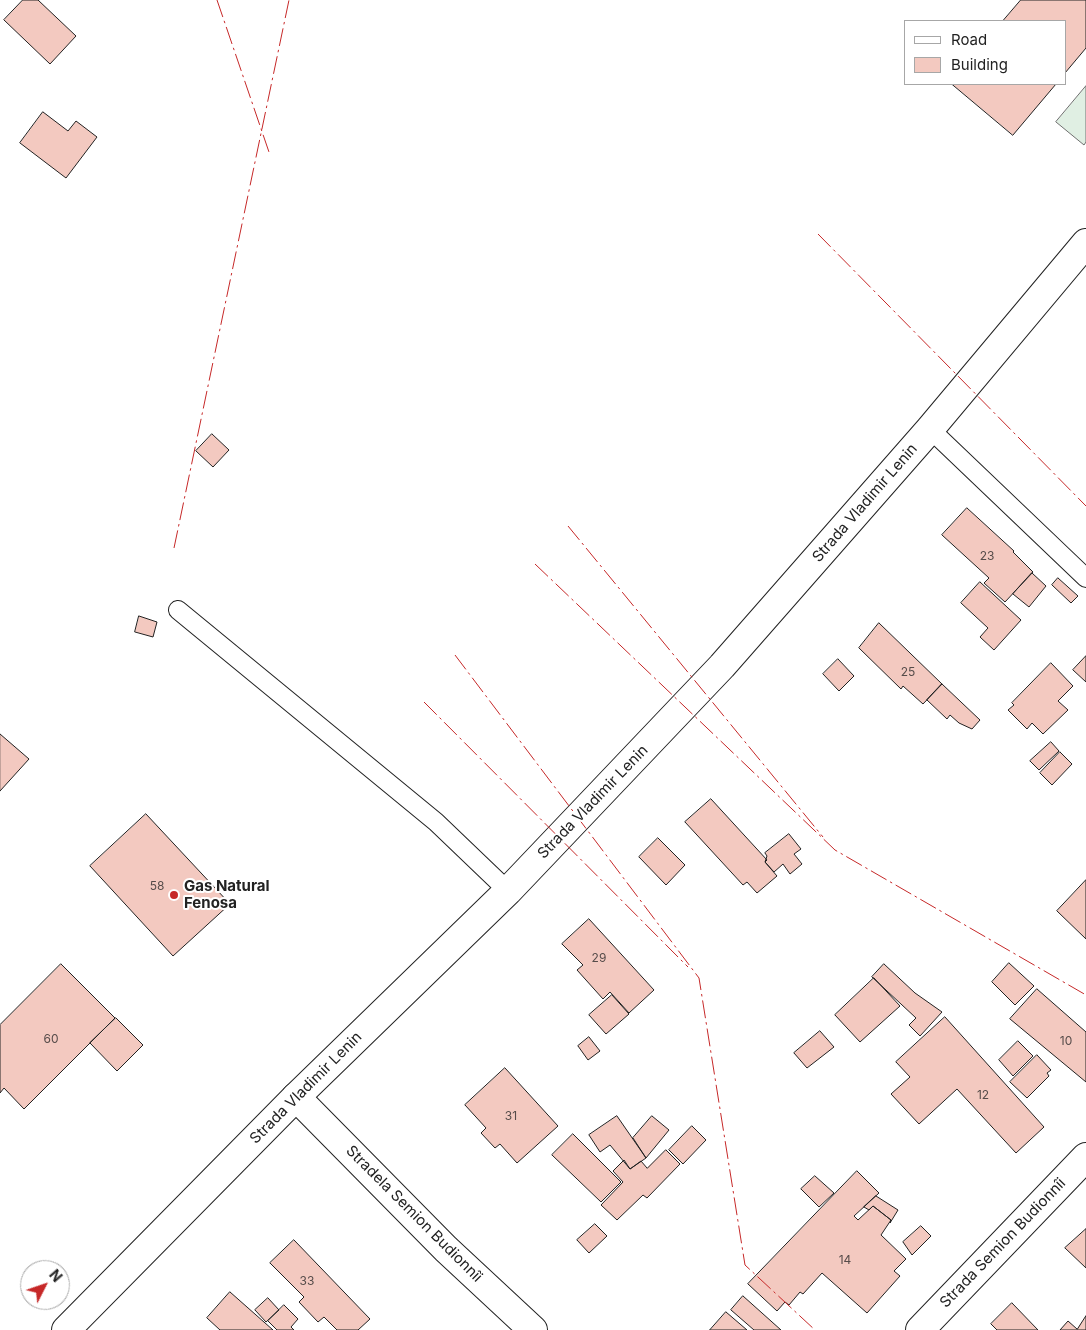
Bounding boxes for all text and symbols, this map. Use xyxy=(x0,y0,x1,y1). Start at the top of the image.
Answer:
legend xyxy=(904,20,1066,85)
text: Road xyxy=(951,30,987,49)
text: Building xyxy=(951,55,1008,74)
street label: Strada Vladimir Lenin xyxy=(809,440,921,566)
house number: 23 xyxy=(980,549,994,563)
house number: 25 xyxy=(901,665,915,679)
street label: Strada Vladimir Lenin xyxy=(534,741,652,863)
place label: Gas Natural Fenosa xyxy=(184,877,270,912)
house number: 58 xyxy=(150,879,164,893)
marker: Gas Natural Fenosa xyxy=(168,889,180,901)
house number: 29 xyxy=(592,951,606,965)
street label: Strada Vladimir Lenin xyxy=(246,1028,366,1148)
house number: 60 xyxy=(43,1032,59,1046)
house number: 10 xyxy=(1060,1034,1072,1048)
house number: 12 xyxy=(977,1088,989,1102)
house number: 31 xyxy=(505,1109,517,1123)
street label: Stradela Semion Budionnîi xyxy=(342,1142,486,1286)
street label: Strada Semion Budionnîi xyxy=(936,1174,1070,1312)
house number: 14 xyxy=(839,1253,851,1267)
north arrow xyxy=(20,1260,70,1310)
text: N xyxy=(46,1266,66,1285)
house number: 33 xyxy=(300,1274,314,1288)

